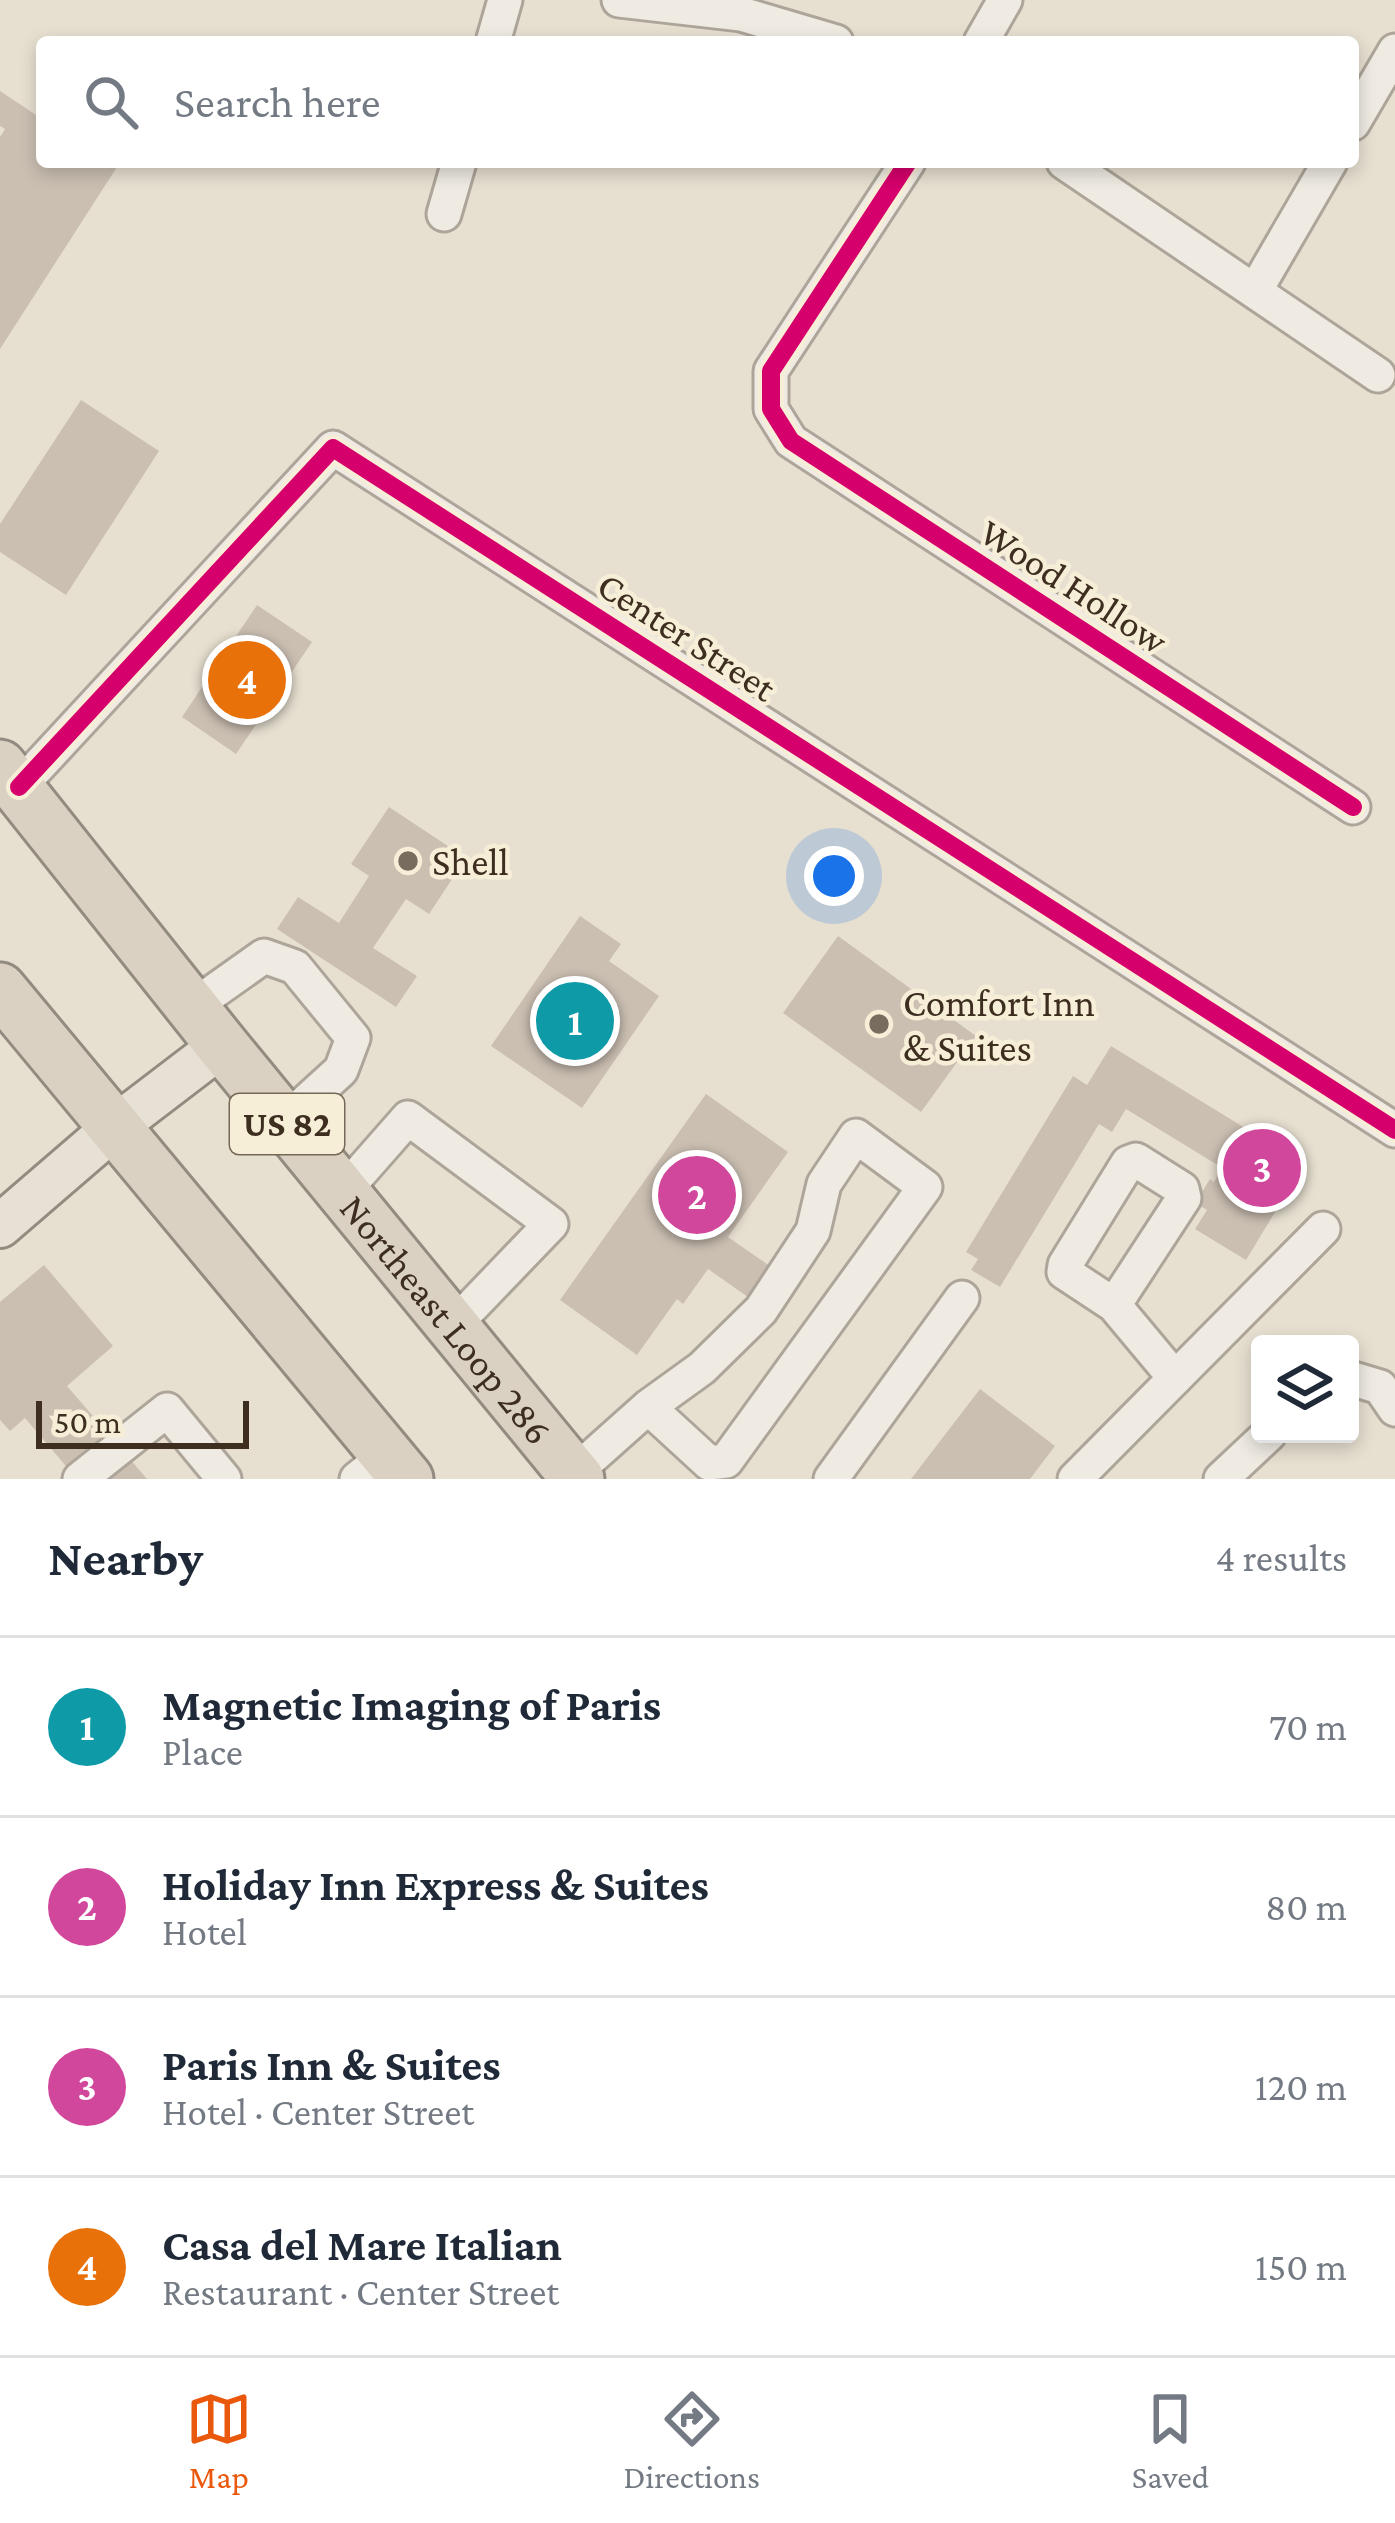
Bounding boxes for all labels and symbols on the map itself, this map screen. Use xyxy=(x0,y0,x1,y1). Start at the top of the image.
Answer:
street label: Wood Hollow xyxy=(973,510,1176,663)
street label: Center Street xyxy=(590,563,785,710)
pin: 4 xyxy=(208,635,286,725)
place label: Shell xyxy=(432,840,509,883)
your location xyxy=(804,846,864,906)
marker: Shell xyxy=(395,848,421,874)
pin: 1 xyxy=(536,976,614,1066)
place label: Comfort Inn & Suites xyxy=(903,981,1095,1069)
marker: Comfort Inn & Suites xyxy=(866,1011,892,1037)
road number: US 82 xyxy=(230,1094,344,1154)
pin: 3 xyxy=(1223,1123,1301,1213)
pin: 2 xyxy=(658,1150,736,1240)
street label: Northeast Loop 286 xyxy=(332,1186,561,1452)
scale bar xyxy=(36,1395,249,1448)

